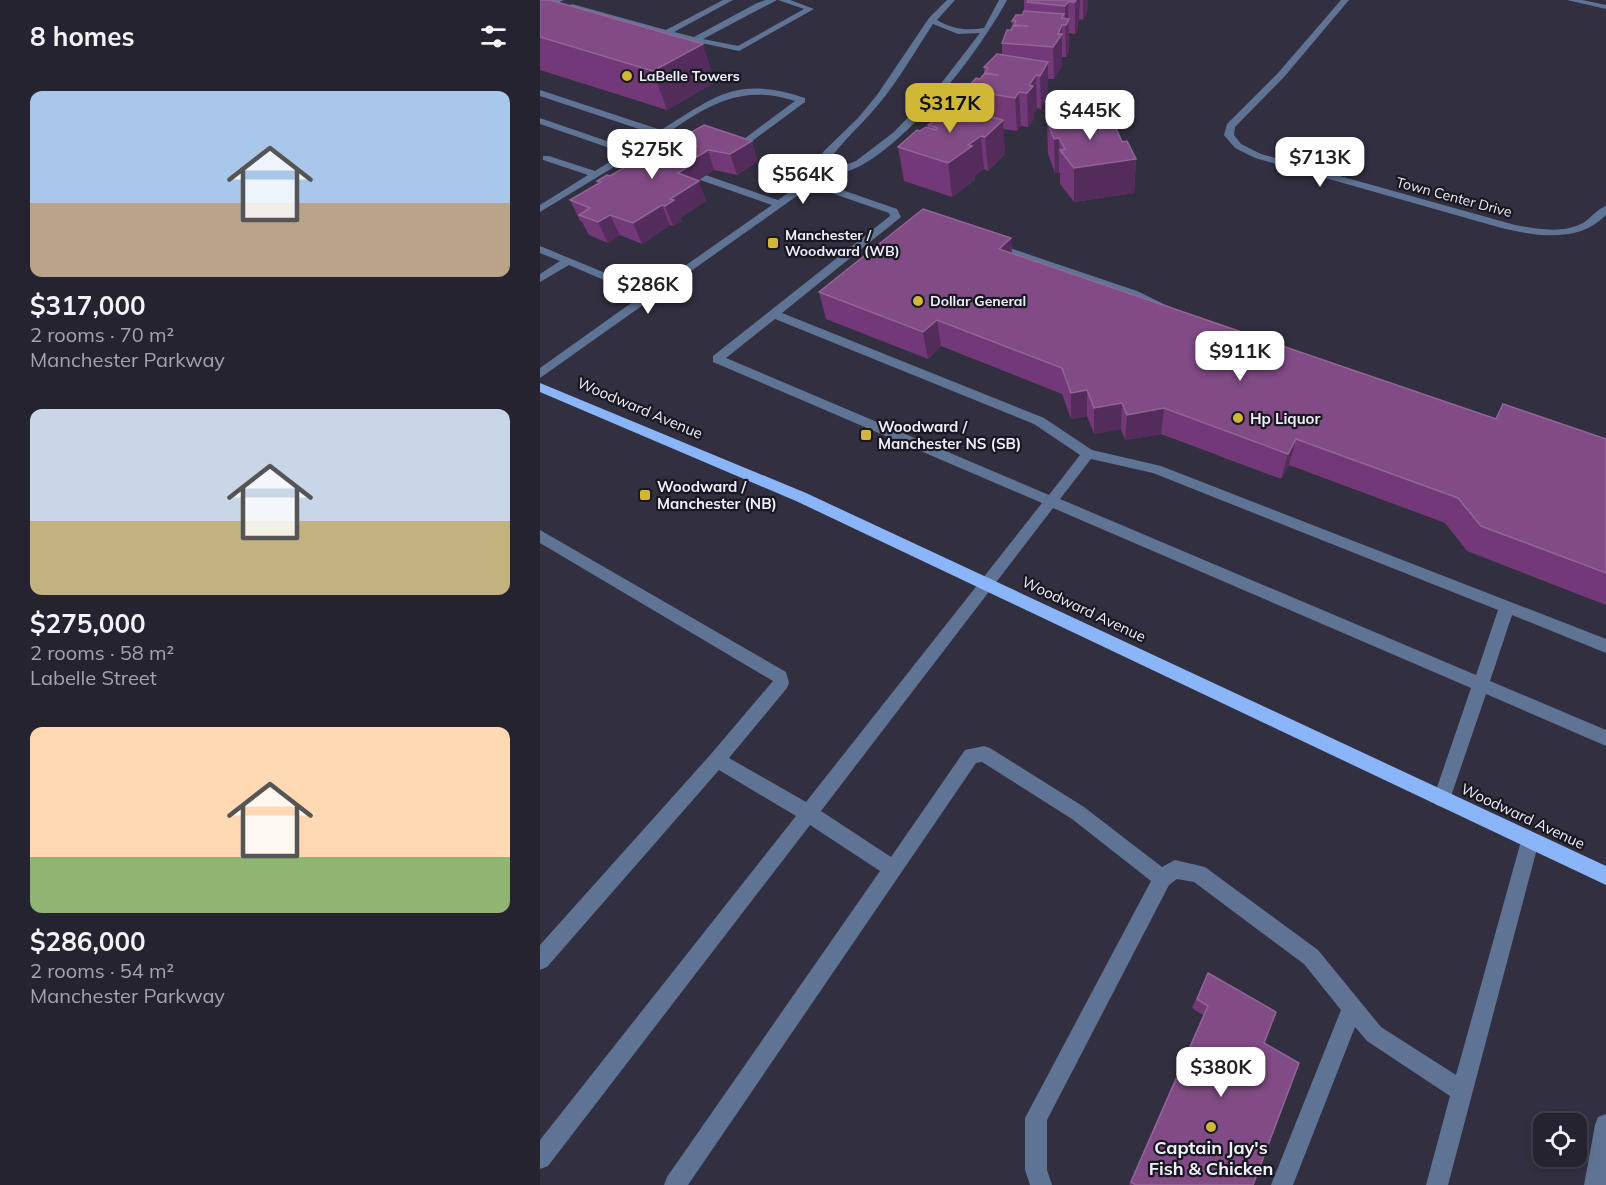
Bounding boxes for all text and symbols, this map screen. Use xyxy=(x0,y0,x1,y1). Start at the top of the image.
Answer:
text: 8 homes xyxy=(30,20,134,53)
icon: filters xyxy=(477,20,510,53)
place label: LaBelle Towers xyxy=(639,67,740,85)
marker: LaBelle Towers xyxy=(620,69,634,83)
pin: $317K xyxy=(908,83,992,134)
text: $317K xyxy=(919,90,981,115)
pin: $445K xyxy=(1048,90,1132,141)
text: $445K xyxy=(1059,97,1121,122)
pin: $275K xyxy=(610,129,694,180)
icon: home xyxy=(216,130,324,238)
text: $275K xyxy=(621,136,683,161)
pin: $713K xyxy=(1278,137,1362,188)
text: $713K xyxy=(1289,144,1351,169)
pin: $564K xyxy=(761,154,845,205)
text: $564K xyxy=(772,161,834,186)
street label: Town Center Drive xyxy=(1394,173,1514,221)
place label: Manchester / Woodward (WB) xyxy=(785,226,900,260)
marker: Manchester / Woodward (WB) xyxy=(766,236,780,250)
pin: $286K xyxy=(606,264,690,315)
text: $286K xyxy=(617,271,679,296)
text: $317,000 xyxy=(30,289,146,322)
place label: Dollar General xyxy=(930,292,1026,310)
marker: Dollar General xyxy=(911,294,925,308)
text: 2 rooms · 70 m² xyxy=(30,322,174,347)
pin: $911K xyxy=(1198,331,1282,382)
text: $911K xyxy=(1209,338,1271,363)
text: Manchester Parkway xyxy=(30,347,225,372)
street label: Woodward Avenue xyxy=(574,373,706,443)
place label: Hp Liquor xyxy=(1250,409,1320,428)
marker: Hp Liquor xyxy=(1231,411,1245,425)
place label: Woodward / Manchester NS (SB) xyxy=(878,417,1021,453)
marker: Woodward / Manchester NS (SB) xyxy=(859,428,873,442)
icon: home xyxy=(216,448,324,556)
place label: Woodward / Manchester (NB) xyxy=(657,477,777,513)
marker: Woodward / Manchester (NB) xyxy=(638,488,652,502)
street label: Woodward Avenue xyxy=(1019,572,1149,646)
text: $275,000 xyxy=(30,607,146,640)
text: 2 rooms · 58 m² xyxy=(30,640,174,665)
text: Labelle Street xyxy=(30,665,157,690)
icon: home xyxy=(216,766,324,874)
street label: Woodward Avenue xyxy=(1458,779,1588,853)
text: $286,000 xyxy=(30,925,146,958)
text: 2 rooms · 54 m² xyxy=(30,958,174,983)
text: Manchester Parkway xyxy=(30,983,225,1008)
pin: $380K xyxy=(1179,1047,1263,1098)
text: $380K xyxy=(1190,1054,1252,1079)
map controls xyxy=(1533,1113,1587,1167)
button: locate xyxy=(1533,1113,1587,1167)
marker: Captain Jay's Fish & Chicken xyxy=(1204,1120,1218,1134)
place label: Captain Jay's Fish & Chicken xyxy=(1149,1136,1273,1180)

